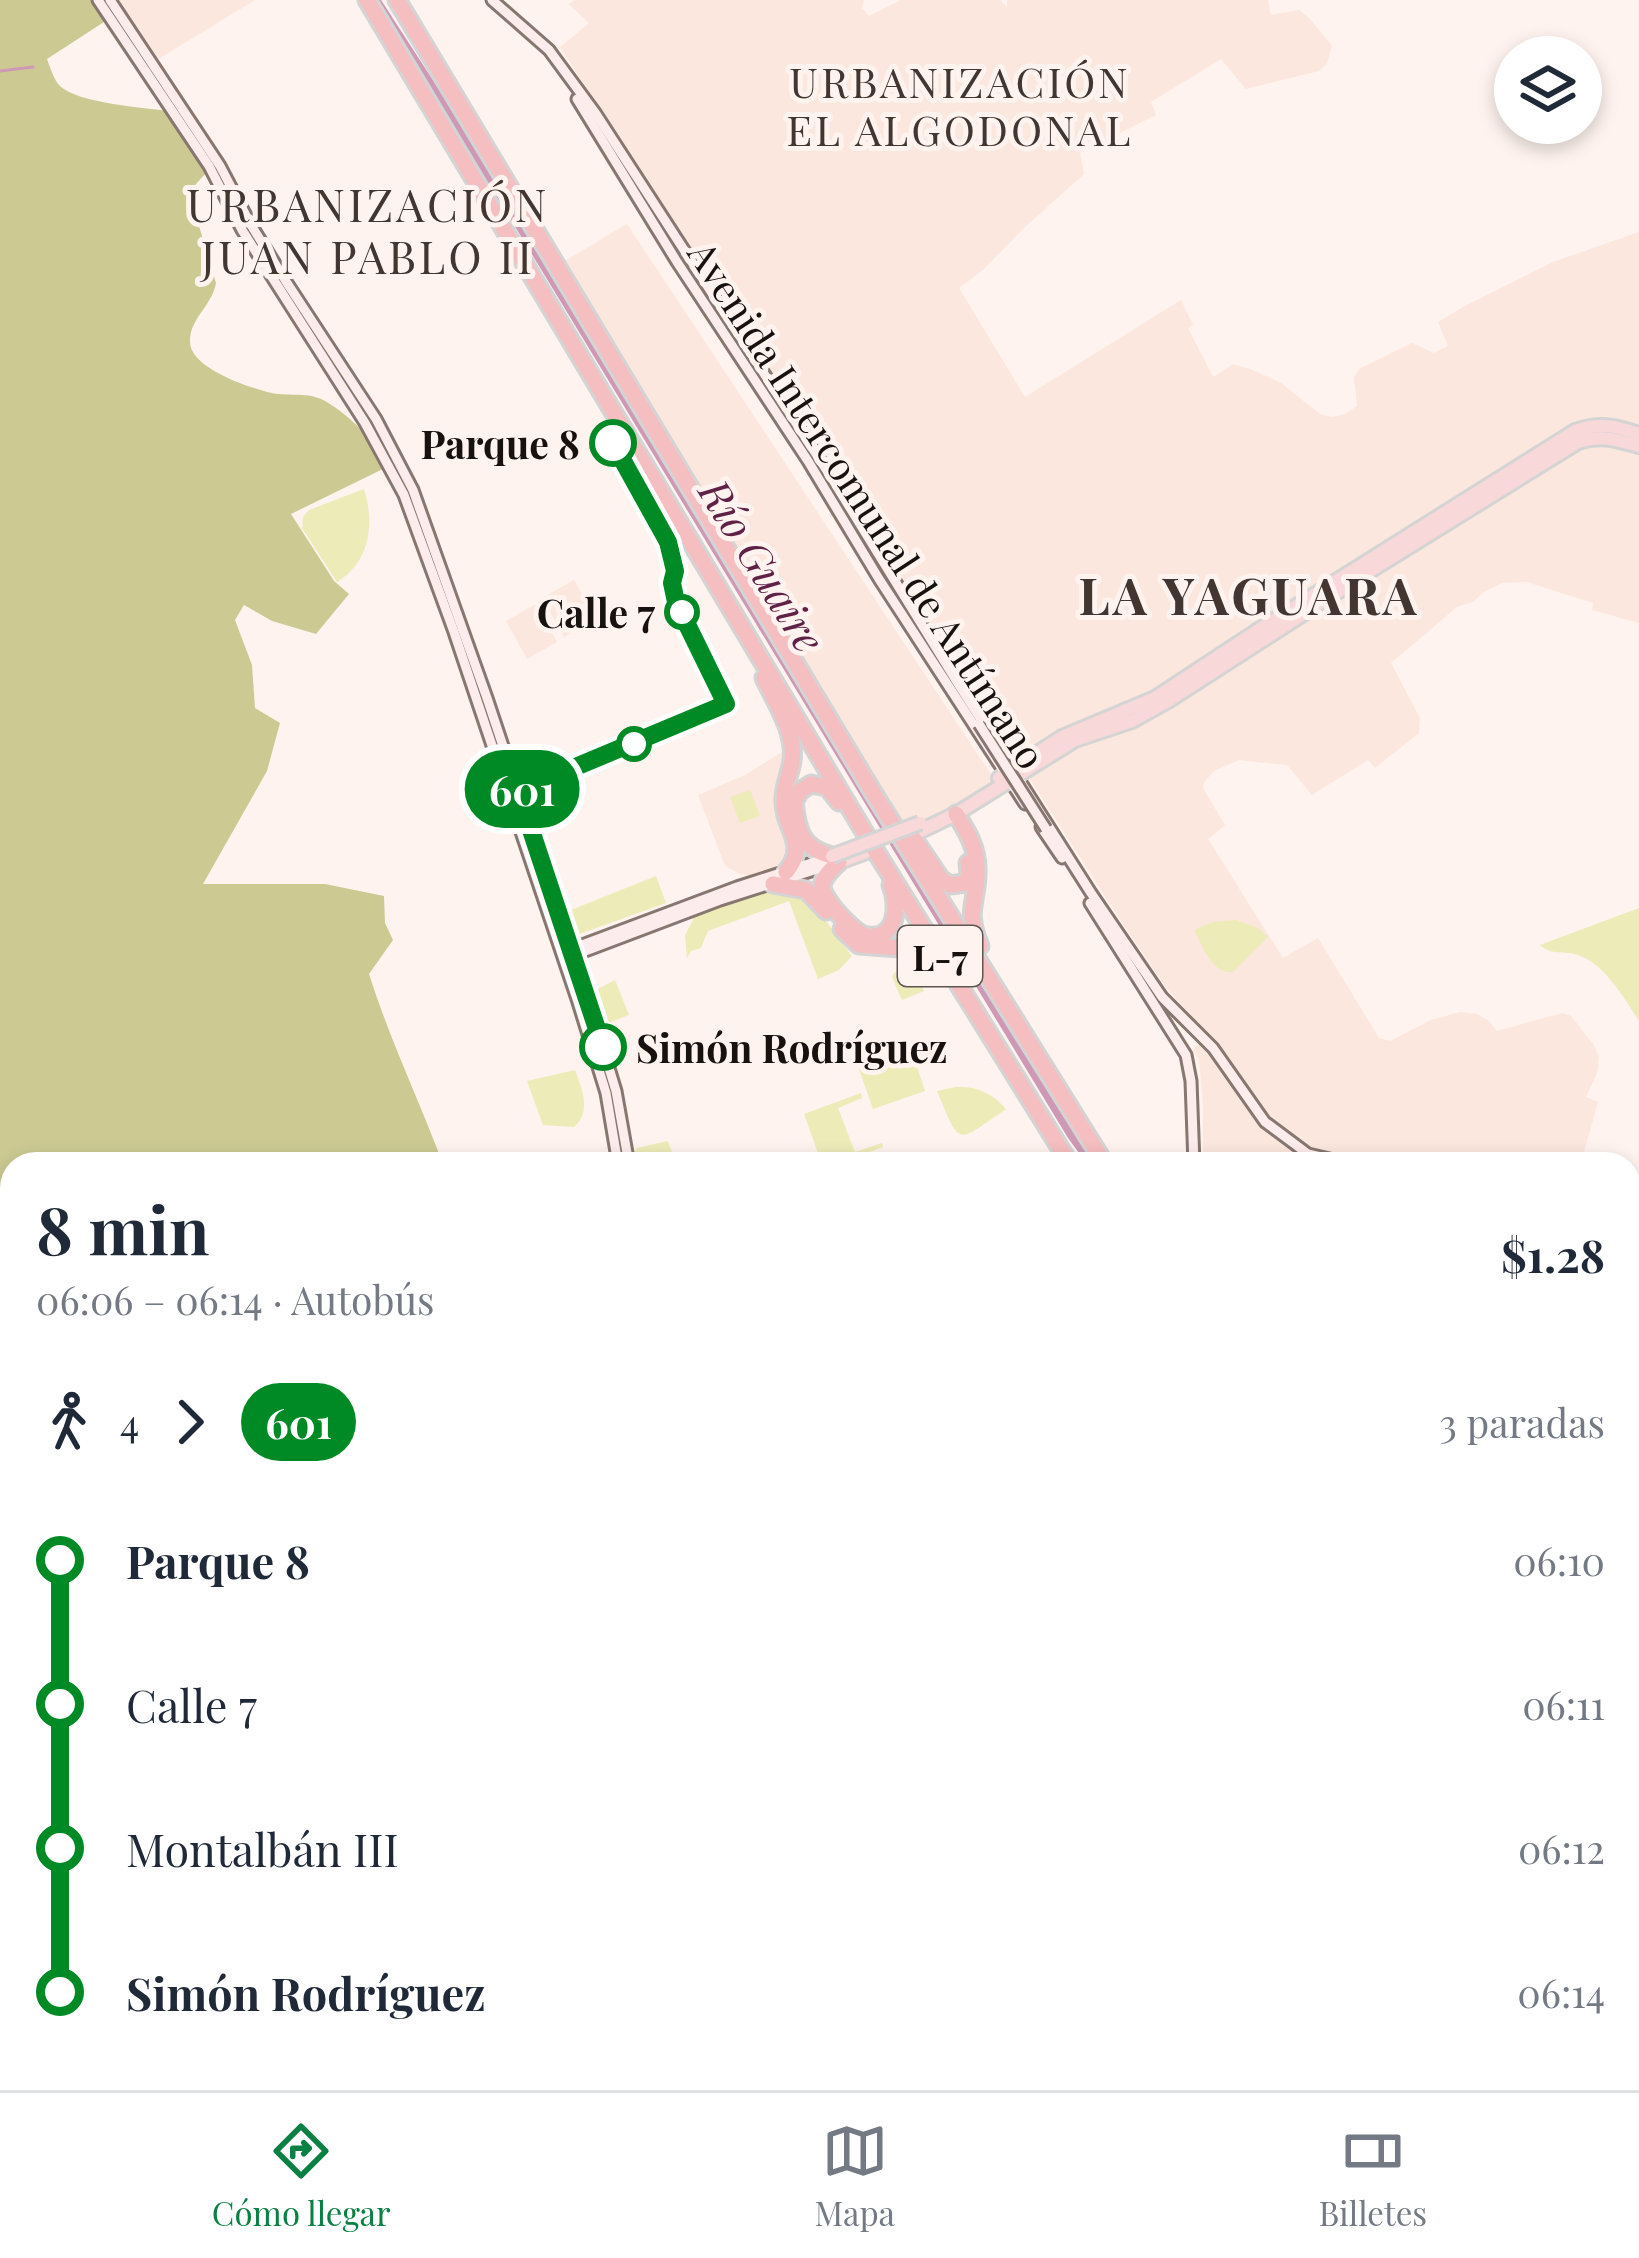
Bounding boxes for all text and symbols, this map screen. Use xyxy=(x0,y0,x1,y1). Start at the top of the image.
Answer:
map controls xyxy=(1494,36,1602,144)
button: layers xyxy=(1494,36,1602,144)
district label: URBANIZACIÓN EL ALGODONAL xyxy=(787,53,1133,157)
district label: URBANIZACIÓN JUAN PABLO II xyxy=(186,173,550,285)
street label: Avenida Intercomunal de Antímano xyxy=(677,229,1058,778)
place label: Parque 8 xyxy=(421,417,580,469)
marker: Parque 8 xyxy=(591,421,635,465)
water label: Río Guaire xyxy=(687,466,838,662)
district label: LA YAGUARA xyxy=(1079,560,1419,628)
place label: Calle 7 xyxy=(537,586,655,638)
marker: Calle 7 xyxy=(666,596,698,628)
unlabelled marker xyxy=(618,728,650,760)
line badge: 601 xyxy=(453,750,591,828)
text: 601 xyxy=(489,761,555,817)
road number: L-7 xyxy=(898,926,982,986)
place label: Simón Rodríguez xyxy=(636,1021,948,1073)
marker: Simón Rodríguez xyxy=(581,1025,625,1069)
text: 8 min xyxy=(36,1184,209,1272)
text: $1.28 xyxy=(1501,1224,1605,1284)
text: 06:06 – 06:14 · Autobús xyxy=(36,1273,435,1325)
icon: walk xyxy=(36,1389,102,1455)
icon: forward xyxy=(157,1389,223,1455)
text: 601 xyxy=(265,1394,332,1450)
text: 4 xyxy=(120,1396,139,1448)
text: 3 paradas xyxy=(1439,1396,1605,1448)
text: Parque 8 xyxy=(126,1530,310,1590)
text: 06:10 xyxy=(1513,1534,1605,1586)
text: Calle 7 xyxy=(126,1674,257,1734)
text: 06:11 xyxy=(1522,1678,1605,1730)
text: Montalbán III xyxy=(126,1818,399,1878)
text: 06:12 xyxy=(1518,1822,1605,1874)
text: Simón Rodríguez xyxy=(126,1962,486,2022)
text: 06:14 xyxy=(1517,1966,1605,2018)
tab: Cómo llegar xyxy=(212,2118,391,2234)
tab: Mapa xyxy=(814,2118,895,2234)
tab: Billetes xyxy=(1319,2118,1427,2234)

